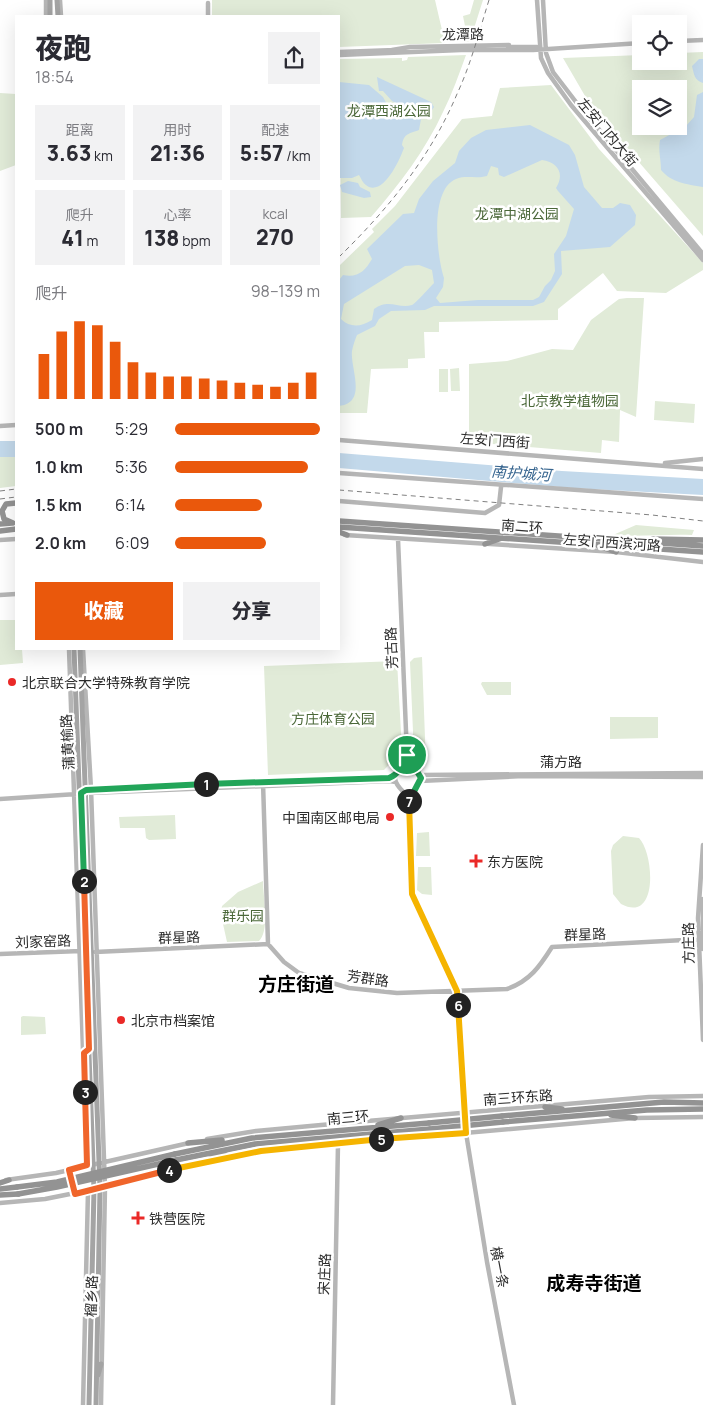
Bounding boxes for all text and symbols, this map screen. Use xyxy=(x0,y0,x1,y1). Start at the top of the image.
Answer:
map controls xyxy=(632,15,687,135)
button: locate xyxy=(632,15,687,70)
street label: 龙潭路 xyxy=(442,24,484,44)
text: 夜跑 xyxy=(35,28,91,66)
button: share xyxy=(268,32,320,84)
text: 18:54 xyxy=(35,66,74,88)
button: layers xyxy=(632,80,687,135)
street label: 左安门内大街 xyxy=(574,94,642,170)
park label: 龙潭西湖公园 xyxy=(347,101,431,120)
text: 距离 xyxy=(66,120,94,139)
text: 用时 xyxy=(163,120,191,139)
text: 配速 xyxy=(261,120,289,139)
text: 3.63 xyxy=(47,139,91,167)
text: 21:36 xyxy=(150,139,205,167)
text: 5:57 xyxy=(240,139,283,167)
text: km xyxy=(91,146,113,165)
text: /km xyxy=(283,146,311,165)
text: kcal xyxy=(262,204,288,223)
park label: 龙潭中湖公园 xyxy=(475,204,559,223)
text: 爬升 xyxy=(66,205,94,224)
text: 心率 xyxy=(163,205,191,224)
text: 270 xyxy=(256,223,294,251)
text: 41 xyxy=(61,224,84,252)
text: 138 xyxy=(144,224,179,252)
text: m xyxy=(84,231,98,250)
text: bpm xyxy=(179,231,211,250)
text: 98–139 m xyxy=(251,280,320,302)
text: 爬升 xyxy=(35,282,67,304)
park label: 北京教学植物园 xyxy=(521,391,619,410)
text: 500 m xyxy=(35,418,83,440)
text: 5:29 xyxy=(115,418,148,440)
street label: 左安门西街 xyxy=(459,428,531,452)
text: 1.0 km xyxy=(35,456,83,478)
text: 5:36 xyxy=(115,456,148,478)
water label: 南护城河 xyxy=(490,460,555,486)
text: 1.5 km xyxy=(35,494,82,516)
text: 6:14 xyxy=(115,494,145,516)
street label: 南二环 xyxy=(500,515,544,537)
street label: 左安门西滨河路 xyxy=(562,529,662,555)
text: 2.0 km xyxy=(35,532,86,554)
text: 6:09 xyxy=(115,532,149,554)
button: 收藏 xyxy=(35,582,173,640)
button: 分享 xyxy=(183,582,320,640)
street label: 芳古路 xyxy=(380,627,402,669)
place label: 北京联合大学特殊教育学院 xyxy=(22,673,190,692)
marker: 北京联合大学特殊教育学院 xyxy=(6,676,18,688)
park label: 方庄体育公园 xyxy=(291,709,375,728)
street label: 蒲黄榆路 xyxy=(56,714,78,770)
pin xyxy=(386,734,428,776)
icon: arrive xyxy=(393,741,421,769)
street label: 蒲方路 xyxy=(540,752,582,771)
pin: 1 xyxy=(194,772,218,796)
text: 1 xyxy=(203,775,210,794)
pin: 7 xyxy=(396,788,422,814)
text: 7 xyxy=(406,792,413,811)
place label: 中国南区邮电局 xyxy=(282,808,380,827)
marker: 中国南区邮电局 xyxy=(384,811,396,823)
place label: 东方医院 xyxy=(487,852,543,871)
marker: 东方医院 xyxy=(469,854,483,868)
pin: 2 xyxy=(72,868,96,894)
text: 2 xyxy=(80,872,89,891)
park label: 群乐园 xyxy=(222,906,264,925)
street label: 方庄路 xyxy=(678,922,698,964)
street label: 群星路 xyxy=(564,924,606,944)
street label: 群星路 xyxy=(158,927,200,947)
street label: 刘家窑路 xyxy=(15,931,71,951)
street label: 芳群路 xyxy=(346,966,390,990)
district label: 方庄街道 xyxy=(258,971,334,997)
pin: 6 xyxy=(446,992,470,1018)
text: 6 xyxy=(454,996,463,1015)
place label: 北京市档案馆 xyxy=(131,1011,215,1030)
marker: 北京市档案馆 xyxy=(115,1014,127,1026)
pin: 3 xyxy=(72,1080,98,1104)
text: 3 xyxy=(81,1083,90,1102)
street label: 南三环东路 xyxy=(482,1085,554,1109)
street label: 南三环 xyxy=(326,1106,370,1128)
pin: 5 xyxy=(368,1126,394,1152)
text: 5 xyxy=(377,1130,386,1149)
pin: 4 xyxy=(156,1158,182,1182)
text: 4 xyxy=(165,1161,174,1180)
place label: 铁营医院 xyxy=(149,1209,205,1228)
marker: 铁营医院 xyxy=(131,1211,145,1225)
street label: 横一条 xyxy=(487,1245,513,1289)
street label: 宋庄路 xyxy=(314,1253,334,1295)
district label: 成寿寺街道 xyxy=(546,1270,642,1296)
street label: 榴乡路 xyxy=(81,1275,101,1317)

